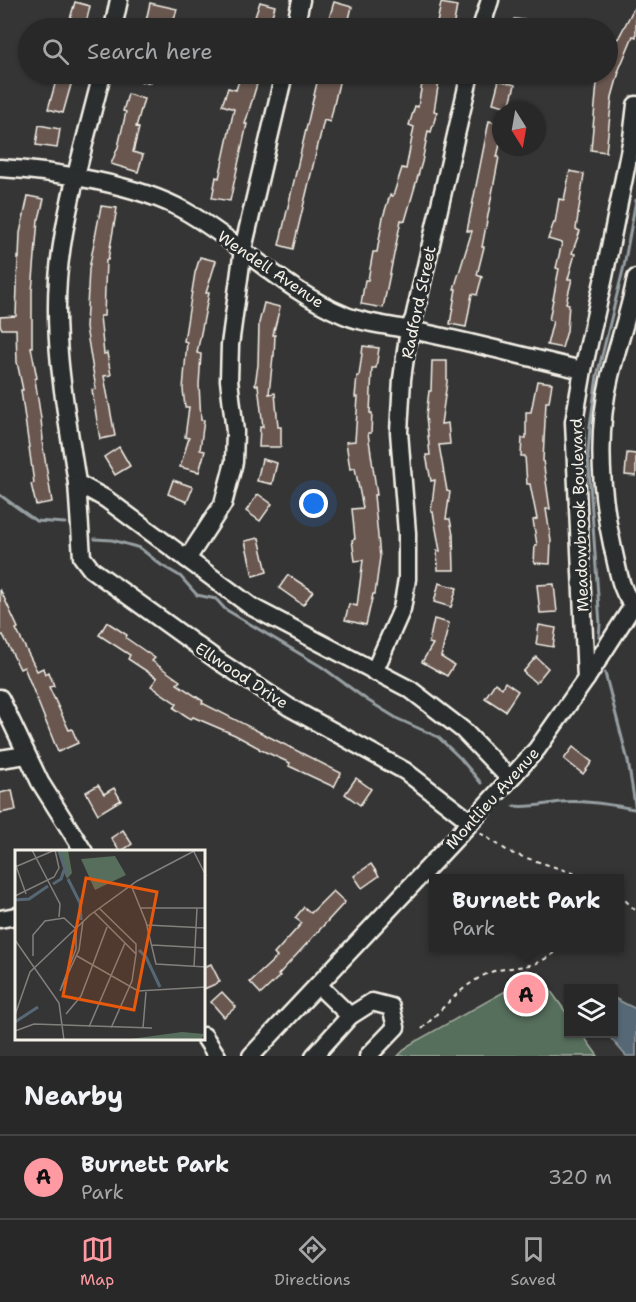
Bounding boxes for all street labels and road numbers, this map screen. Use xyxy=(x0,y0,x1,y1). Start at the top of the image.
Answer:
street label: Wendell Avenue xyxy=(214,226,328,313)
street label: Radford Street xyxy=(396,244,441,360)
street label: Meadowbrook Boulevard xyxy=(566,418,593,612)
street label: Ellwood Drive xyxy=(191,637,292,713)
street label: Montlieu Avenue xyxy=(441,743,544,854)

